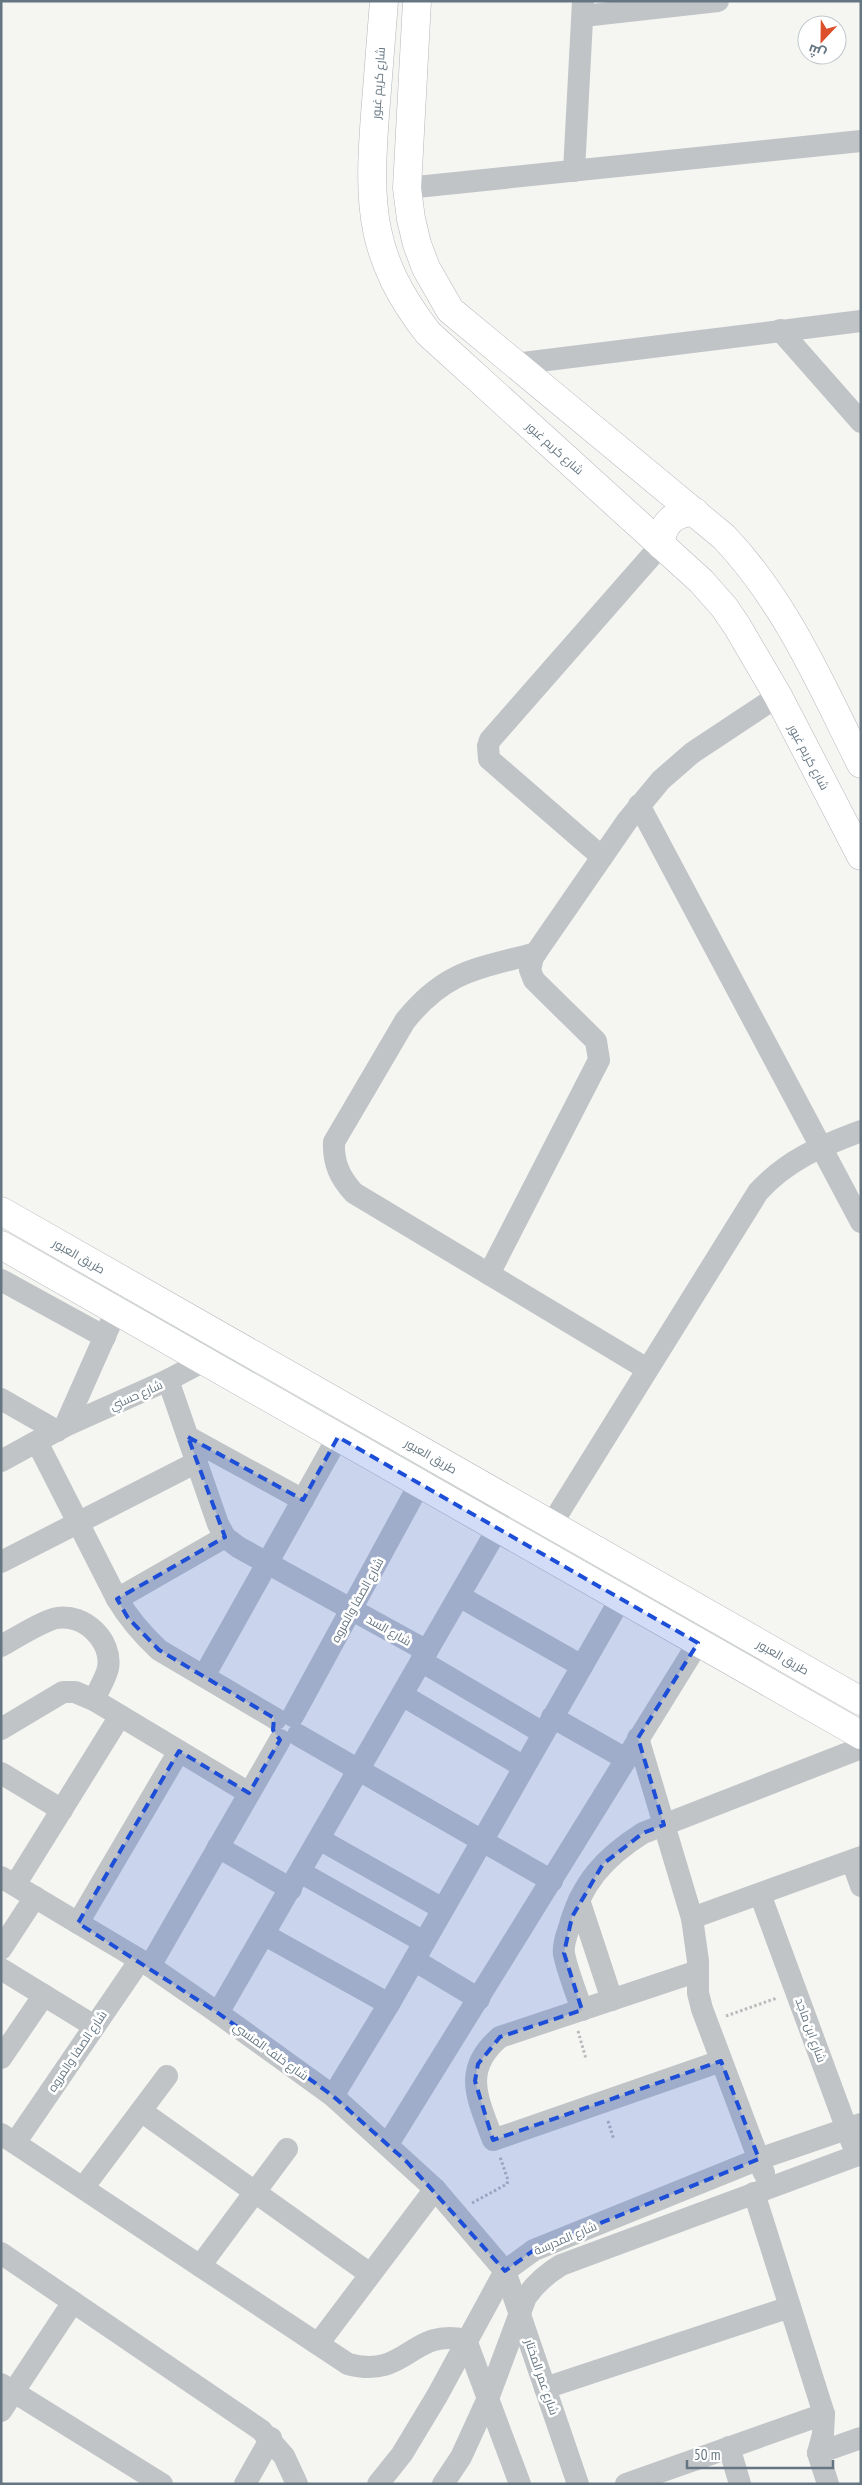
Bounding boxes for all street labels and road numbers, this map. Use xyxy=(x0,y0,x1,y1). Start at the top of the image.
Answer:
street label: شارع كريم غبور xyxy=(368,46,389,121)
street label: شارع كريم غبور xyxy=(522,418,587,479)
street label: شارع كريم غبور xyxy=(784,721,833,793)
street label: طريق العبور xyxy=(49,1235,108,1277)
street label: شارع حسني xyxy=(107,1377,166,1416)
street label: طريق العبور xyxy=(401,1435,460,1477)
street label: شارع الصفا والمروه xyxy=(328,1555,387,1646)
street label: شارع السد xyxy=(364,1611,414,1650)
street label: طريق العبور xyxy=(753,1636,812,1678)
street label: شارع ابن ماجد xyxy=(791,1996,830,2065)
street label: شارع الصفا والمروه xyxy=(44,2008,111,2095)
street label: شارع خلف المنسي xyxy=(229,2019,312,2086)
street label: شارع المدرسة xyxy=(531,2218,599,2259)
street label: شارع عمر المختار xyxy=(521,2336,562,2417)

